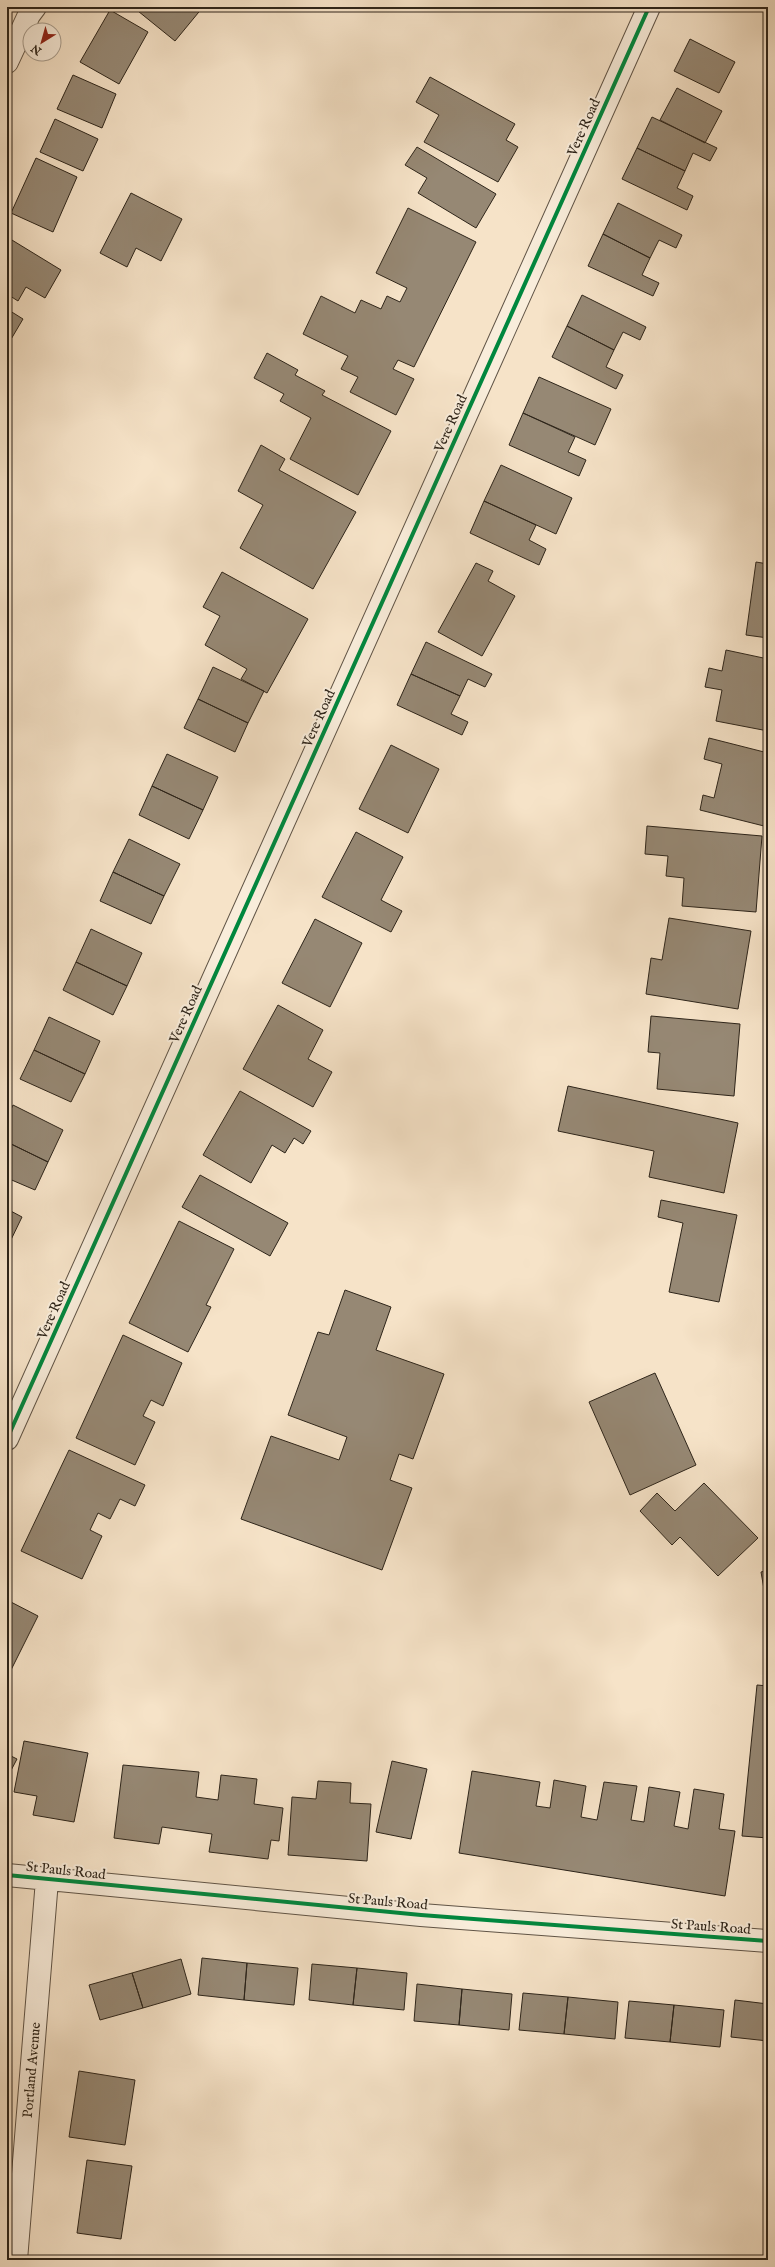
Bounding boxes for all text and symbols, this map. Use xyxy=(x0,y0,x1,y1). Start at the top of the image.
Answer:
north arrow xyxy=(22,22,62,62)
text: N xyxy=(28,40,45,58)
street label: Vere Road xyxy=(563,95,605,160)
street label: Vere Road xyxy=(430,391,472,456)
street label: Vere Road xyxy=(298,686,340,751)
street label: Vere Road xyxy=(165,982,207,1047)
street label: Vere Road xyxy=(33,1278,75,1343)
street label: St Pauls Road xyxy=(25,1858,107,1884)
street label: St Pauls Road xyxy=(347,1890,429,1914)
street label: St Pauls Road xyxy=(670,1915,752,1939)
street label: Portland Avenue xyxy=(19,2021,45,2119)

